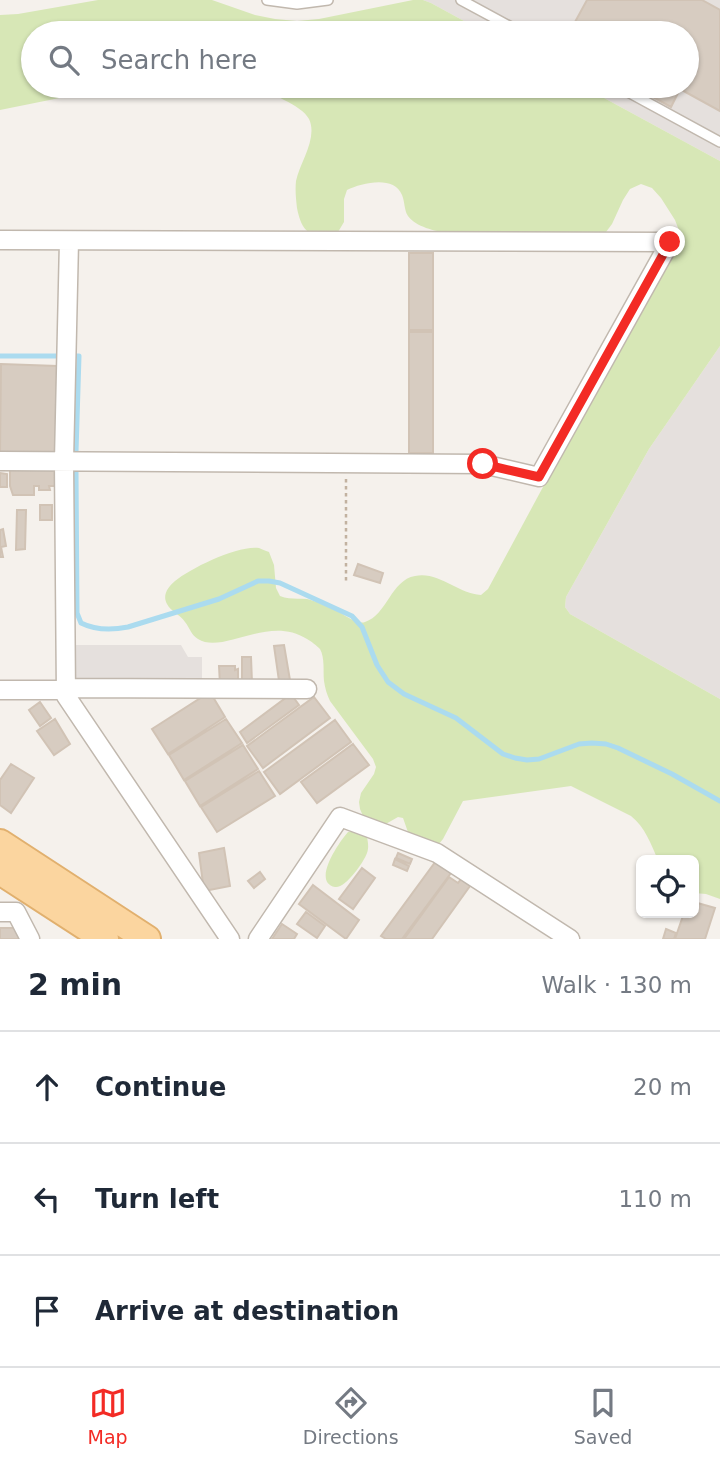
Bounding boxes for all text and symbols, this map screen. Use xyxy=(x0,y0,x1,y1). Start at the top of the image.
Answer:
search box xyxy=(21,21,699,98)
icon: search xyxy=(45,41,83,79)
text: Search here xyxy=(101,45,257,75)
route end xyxy=(654,226,685,257)
route start xyxy=(467,448,498,479)
map controls xyxy=(636,855,699,918)
button: locate xyxy=(636,855,699,918)
text: 2 min xyxy=(28,967,122,1002)
text: Walk · 130 m xyxy=(541,972,692,998)
icon: ahead xyxy=(28,1068,66,1106)
text: Continue xyxy=(95,1072,226,1102)
text: 20 m xyxy=(633,1074,692,1100)
icon: left xyxy=(28,1180,66,1218)
text: Turn left xyxy=(95,1184,219,1214)
text: 110 m xyxy=(618,1186,692,1212)
icon: arrive xyxy=(28,1292,66,1330)
text: Arrive at destination xyxy=(95,1296,399,1326)
tab: Map xyxy=(88,1384,128,1448)
tab: Directions xyxy=(303,1384,399,1448)
tab: Saved xyxy=(574,1384,632,1448)

